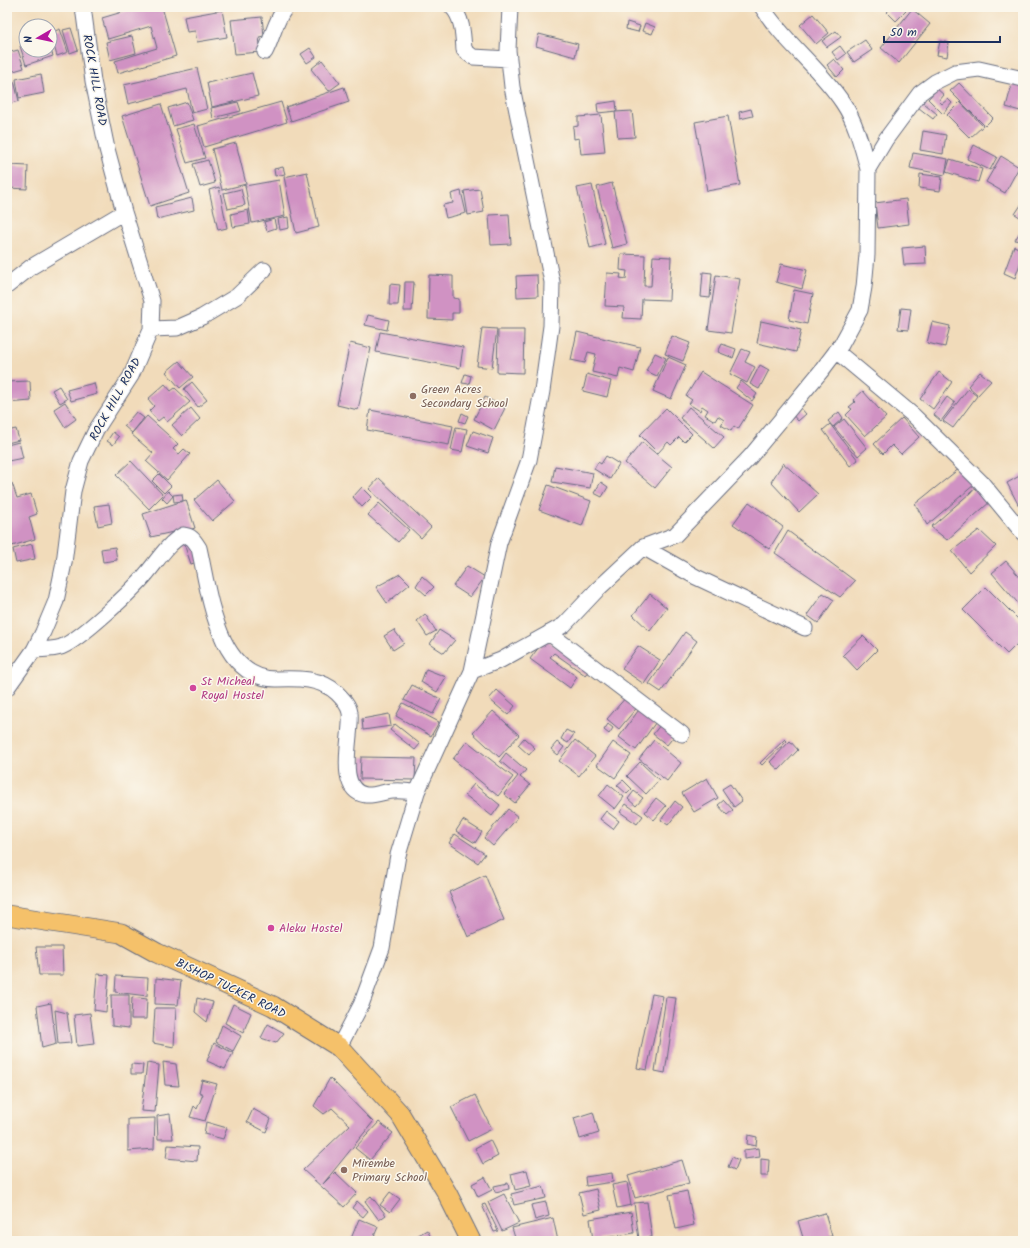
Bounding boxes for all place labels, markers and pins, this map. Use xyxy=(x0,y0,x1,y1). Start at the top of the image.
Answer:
place label: Green Acres Secondary School xyxy=(421,380,508,413)
marker: Green Acres Secondary School xyxy=(408,391,418,401)
place label: St Micheal Royal Hostel xyxy=(201,672,264,705)
marker: St Micheal Royal Hostel xyxy=(188,683,198,693)
place label: Aleku Hostel xyxy=(279,919,342,938)
marker: Aleku Hostel xyxy=(266,923,276,933)
place label: Mirembe Primary School xyxy=(352,1154,427,1187)
marker: Mirembe Primary School xyxy=(339,1165,349,1175)

